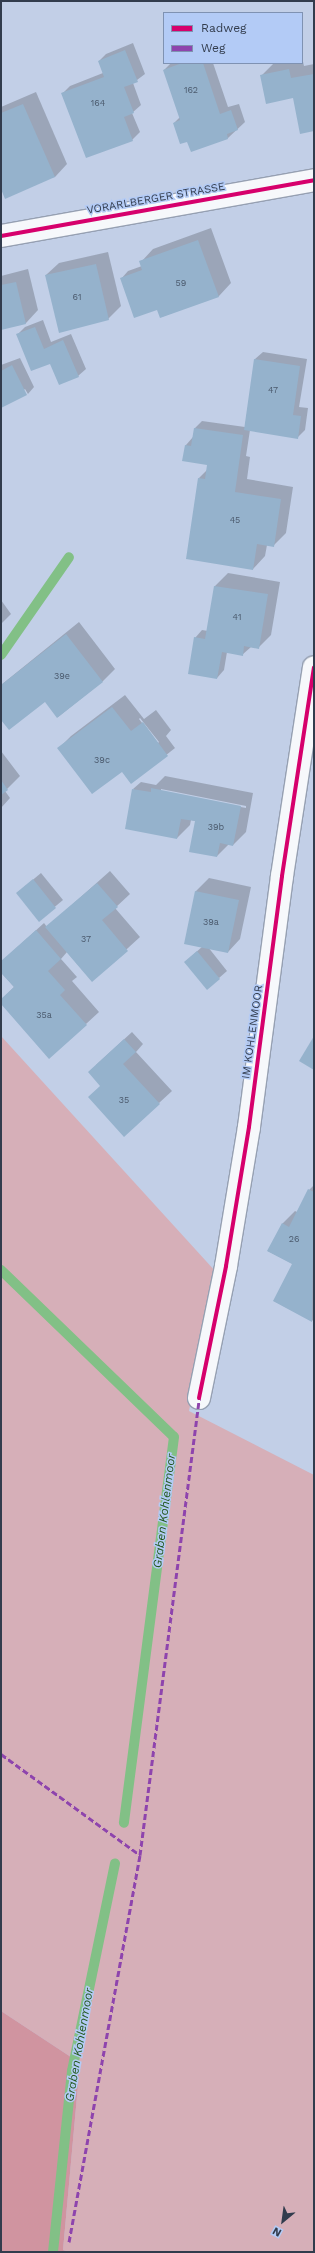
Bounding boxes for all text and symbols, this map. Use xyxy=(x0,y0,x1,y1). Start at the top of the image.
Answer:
legend xyxy=(163,12,303,64)
text: Radweg xyxy=(201,21,246,35)
text: Weg xyxy=(201,41,225,55)
house number: 162 xyxy=(184,85,198,95)
house number: 164 xyxy=(91,98,105,108)
street label: VORARLBERGER STRASSE xyxy=(86,180,226,218)
house number: 59 xyxy=(176,278,186,288)
house number: 61 xyxy=(73,292,81,302)
house number: 47 xyxy=(268,385,278,395)
house number: 45 xyxy=(230,515,240,525)
house number: 41 xyxy=(233,612,241,622)
house number: 39e xyxy=(54,671,70,681)
house number: 39c xyxy=(94,755,110,765)
house number: 39b xyxy=(208,822,224,832)
house number: 39a xyxy=(203,917,219,927)
house number: 37 xyxy=(81,934,91,944)
street label: IM KOHLENMOOR xyxy=(240,984,266,1080)
house number: 35a xyxy=(36,1010,52,1020)
house number: 35 xyxy=(119,1095,129,1105)
house number: 26 xyxy=(289,1234,299,1244)
water label: Graben Kohlenmoor xyxy=(151,1453,179,1569)
water label: Graben Kohlenmoor xyxy=(63,1987,97,2103)
north arrow xyxy=(263,2201,303,2241)
text: N xyxy=(270,2224,284,2240)

